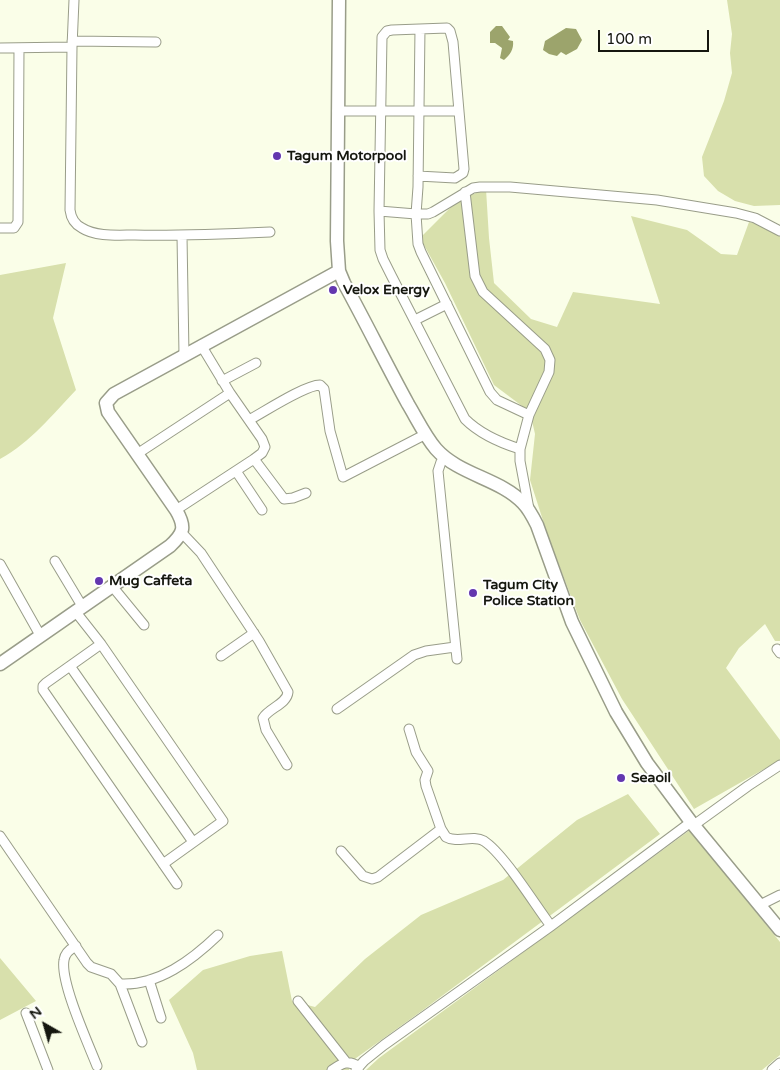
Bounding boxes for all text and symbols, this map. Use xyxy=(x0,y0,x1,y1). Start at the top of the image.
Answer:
scale bar xyxy=(600,20,711,52)
text: 100 m xyxy=(606,30,652,48)
place label: Tagum Motorpool xyxy=(287,148,406,164)
marker: Tagum Motorpool xyxy=(271,150,283,162)
place label: Velox Energy xyxy=(343,282,430,298)
marker: Velox Energy xyxy=(327,284,339,296)
place label: Mug Caffeta xyxy=(109,573,192,589)
marker: Mug Caffeta xyxy=(93,575,105,587)
place label: Tagum City Police Station xyxy=(483,577,574,610)
marker: Tagum City Police Station xyxy=(467,587,479,599)
place label: Seaoil xyxy=(631,770,671,786)
marker: Seaoil xyxy=(615,772,627,784)
north arrow xyxy=(20,1000,70,1050)
text: N xyxy=(26,1003,45,1023)

